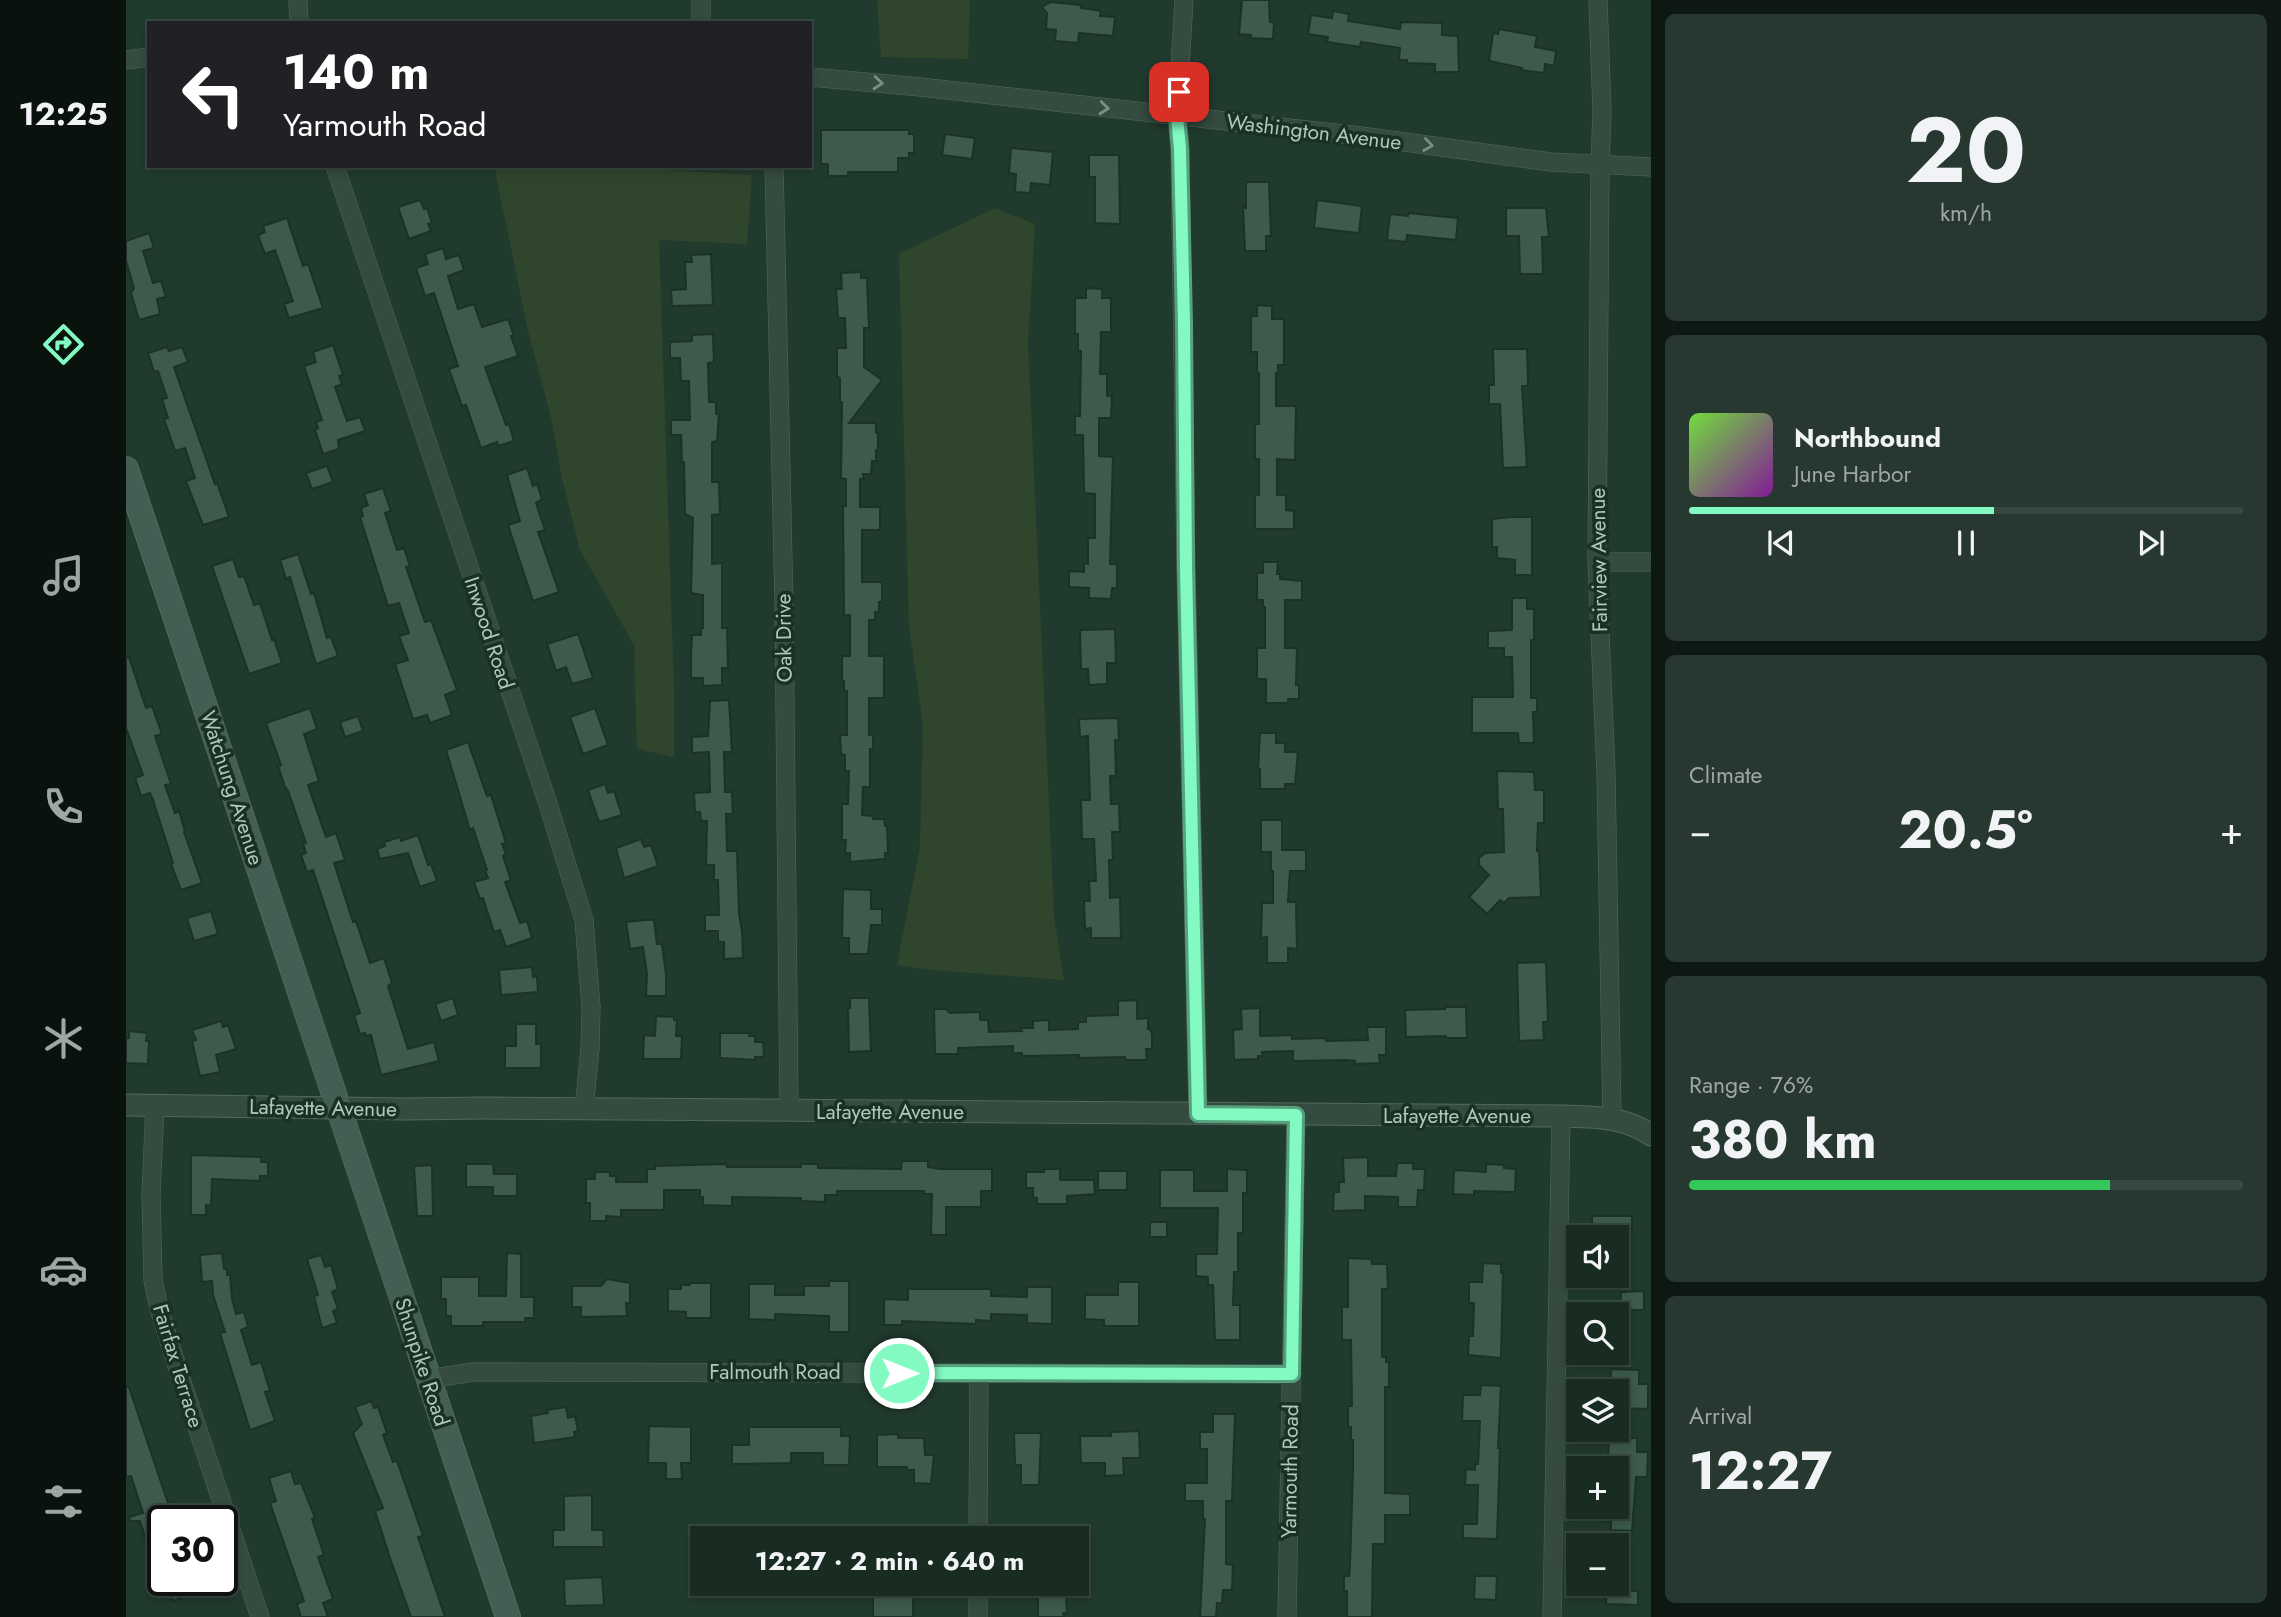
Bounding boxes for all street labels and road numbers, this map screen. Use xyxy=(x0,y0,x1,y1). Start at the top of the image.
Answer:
street label: Washington Avenue xyxy=(1225,106,1403,158)
street label: Fairview Avenue xyxy=(1583,487,1615,632)
street label: Inwood Road xyxy=(457,573,521,693)
street label: Oak Drive xyxy=(768,593,800,683)
street label: Watchung Avenue xyxy=(193,707,271,869)
street label: Lafayette Avenue xyxy=(249,1092,397,1124)
street label: Lafayette Avenue xyxy=(816,1097,964,1127)
street label: Lafayette Avenue xyxy=(1383,1101,1531,1131)
street label: Shunpike Road xyxy=(387,1294,457,1430)
street label: Fairfax Terrace xyxy=(145,1301,211,1432)
street label: Falmouth Road xyxy=(709,1357,841,1387)
street label: Yarmouth Road xyxy=(1274,1404,1306,1538)

